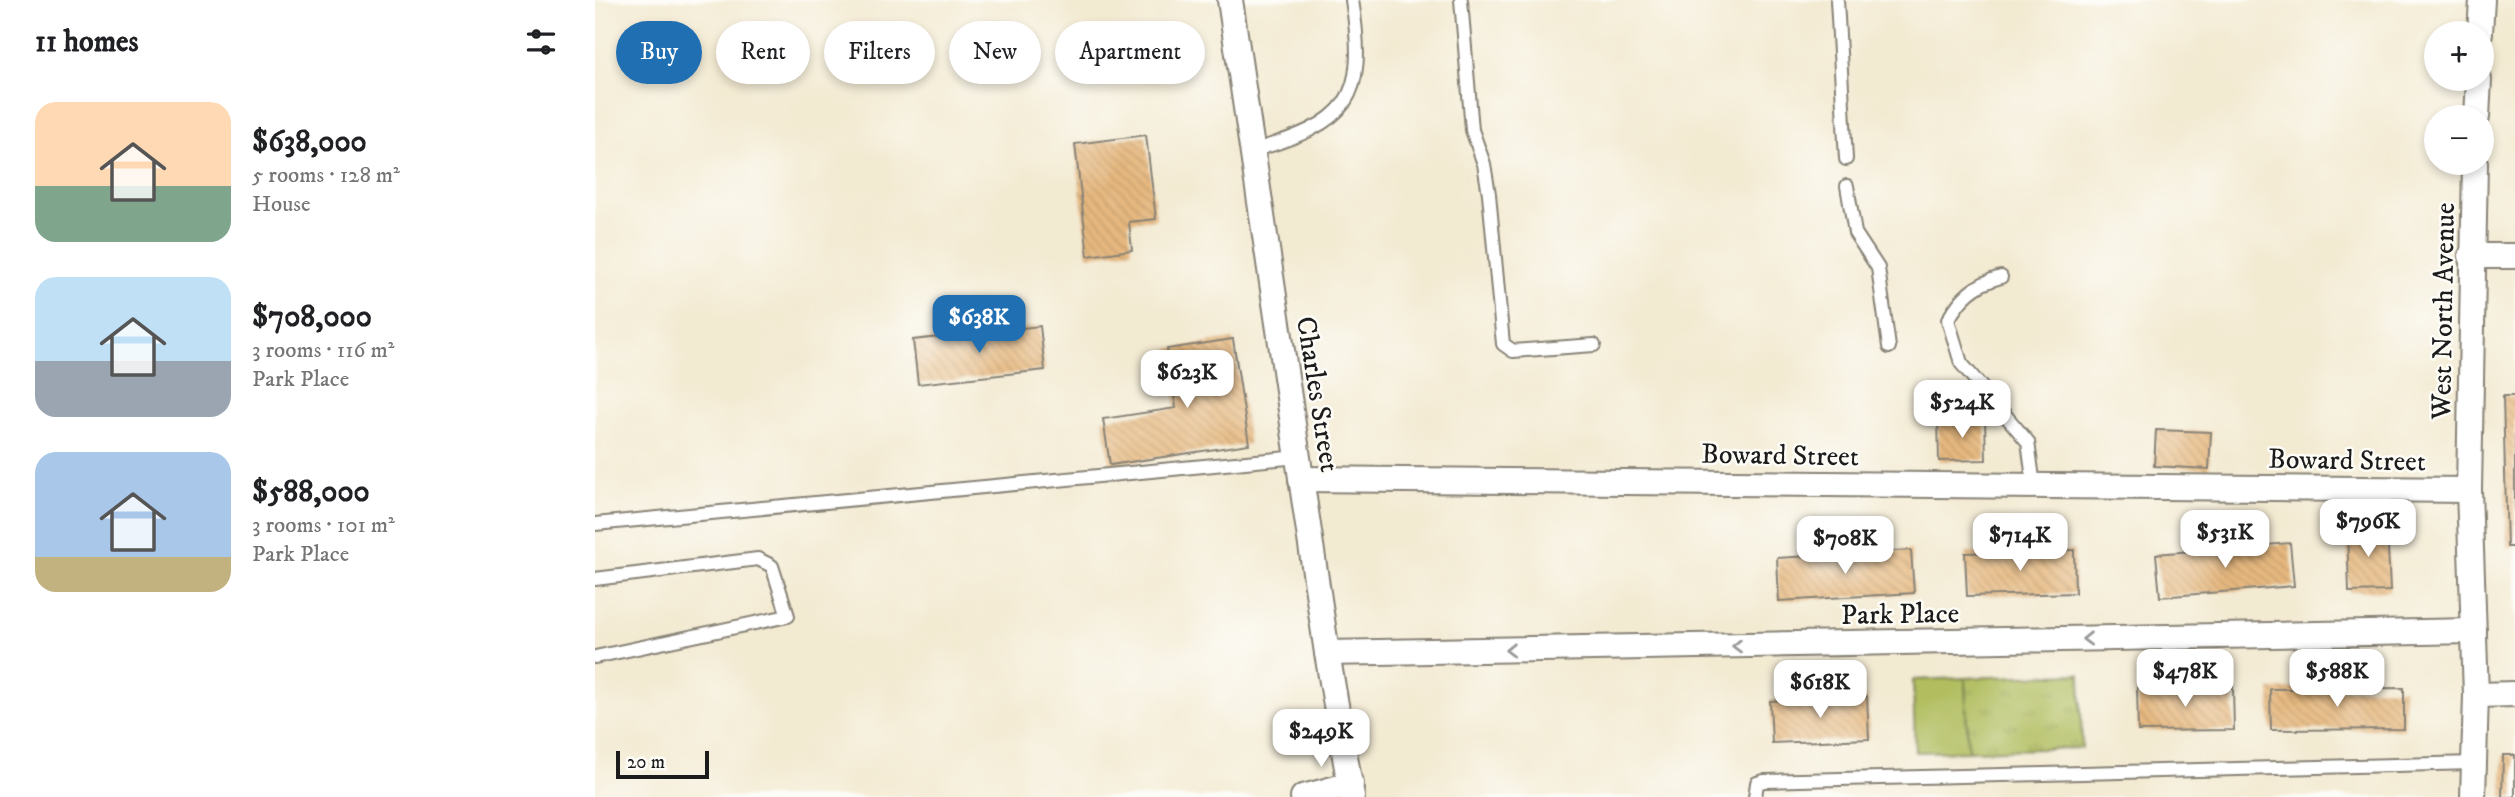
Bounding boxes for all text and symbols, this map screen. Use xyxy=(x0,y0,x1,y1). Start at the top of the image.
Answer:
chip: Buy xyxy=(616,21,702,84)
chip: Rent xyxy=(716,21,810,84)
chip: Filters xyxy=(824,21,935,84)
chip: New xyxy=(949,21,1041,84)
chip: Apartment xyxy=(1055,21,1205,84)
map controls xyxy=(2424,21,2494,175)
button: + xyxy=(2424,21,2494,91)
icon: filters xyxy=(522,23,560,61)
text: 11 homes xyxy=(35,24,139,61)
button: − xyxy=(2424,105,2494,175)
text: $638,000 xyxy=(252,124,367,161)
icon: home xyxy=(91,130,175,214)
text: 5 rooms · 128 m² xyxy=(252,161,400,190)
text: House xyxy=(252,190,310,219)
street label: West North Avenue xyxy=(2424,202,2463,421)
pin: $638K xyxy=(930,296,1028,355)
text: $708,000 xyxy=(252,299,372,336)
text: $638K xyxy=(949,303,1009,332)
icon: home xyxy=(91,305,175,389)
street label: Charles Street xyxy=(1288,314,1347,475)
text: 3 rooms · 116 m² xyxy=(252,336,395,365)
pin: $623K xyxy=(1138,350,1236,410)
text: $623K xyxy=(1157,358,1217,387)
text: Park Place xyxy=(252,365,349,394)
pin: $524K xyxy=(1913,380,2011,440)
text: $524K xyxy=(1930,388,1994,417)
street label: Boward Street xyxy=(1701,437,1859,474)
street label: Boward Street xyxy=(2268,442,2426,479)
text: $588,000 xyxy=(252,474,370,511)
icon: home xyxy=(91,480,175,564)
pin: $796K xyxy=(2319,500,2417,559)
text: $796K xyxy=(2336,507,2400,536)
pin: $531K xyxy=(2176,510,2274,570)
text: 3 rooms · 101 m² xyxy=(252,511,395,540)
pin: $714K xyxy=(1971,514,2069,573)
pin: $708K xyxy=(1796,516,1894,576)
text: $531K xyxy=(2196,518,2254,547)
text: $714K xyxy=(1989,521,2051,550)
text: $708K xyxy=(1813,524,1877,553)
text: Park Place xyxy=(252,540,349,569)
street label: Park Place xyxy=(1841,596,1960,633)
one-way arrow xyxy=(2082,631,2092,647)
one-way arrow xyxy=(1732,638,1742,654)
one-way arrow xyxy=(1504,642,1515,658)
pin: $478K xyxy=(2136,650,2234,709)
pin: $588K xyxy=(2288,650,2386,709)
text: $478K xyxy=(2153,657,2217,686)
text: $588K xyxy=(2305,657,2369,686)
pin: $618K xyxy=(1771,660,1869,720)
text: $618K xyxy=(1790,668,1850,697)
pin: $249K xyxy=(1272,710,1370,769)
text: $249K xyxy=(1289,717,1353,746)
scale bar xyxy=(616,748,709,780)
text: 20 m xyxy=(627,751,665,774)

